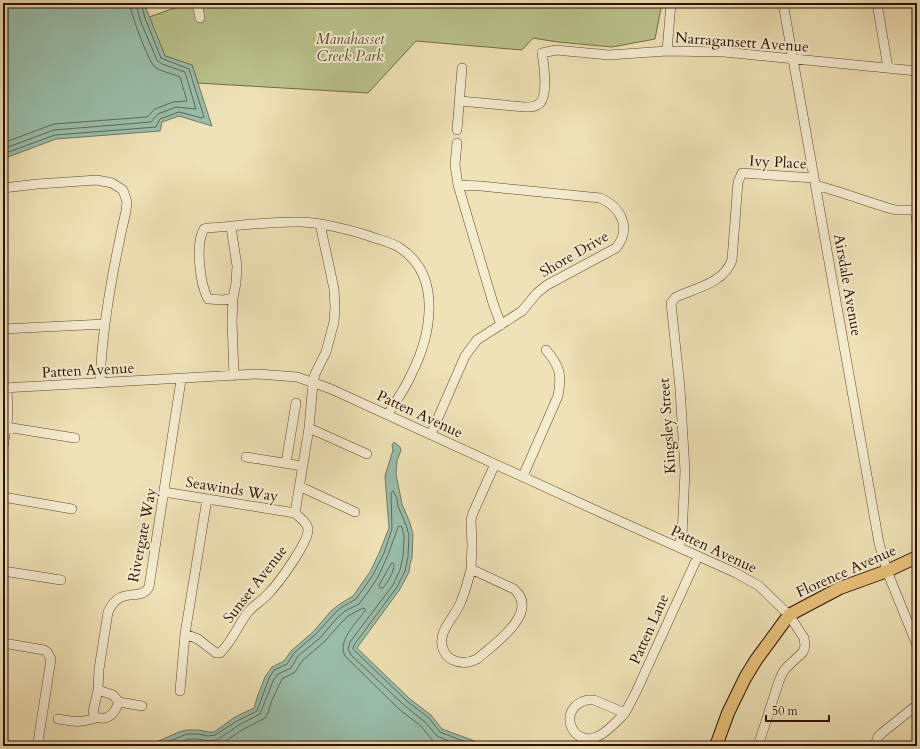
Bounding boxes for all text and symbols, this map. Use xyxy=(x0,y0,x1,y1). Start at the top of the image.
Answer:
street label: Narragansett Avenue xyxy=(674,27,810,57)
park label: Manahasset Creek Park xyxy=(316,29,385,66)
street label: Ivy Place xyxy=(749,151,807,174)
street label: Shore Drive xyxy=(536,226,612,282)
street label: Airsdale Avenue xyxy=(829,232,867,338)
street label: Patten Avenue xyxy=(41,358,135,382)
street label: Kingsley Street xyxy=(654,377,680,475)
street label: Patten Avenue xyxy=(374,385,466,443)
street label: Seawinds Way xyxy=(184,472,280,506)
street label: Rivergate Way xyxy=(123,486,161,584)
street label: Patten Avenue xyxy=(668,520,760,578)
street label: Florence Avenue xyxy=(793,540,899,602)
street label: Sunset Avenue xyxy=(218,541,292,627)
street label: Patten Lane xyxy=(625,590,673,667)
scale bar xyxy=(766,697,829,723)
text: 50 m xyxy=(772,703,799,719)

